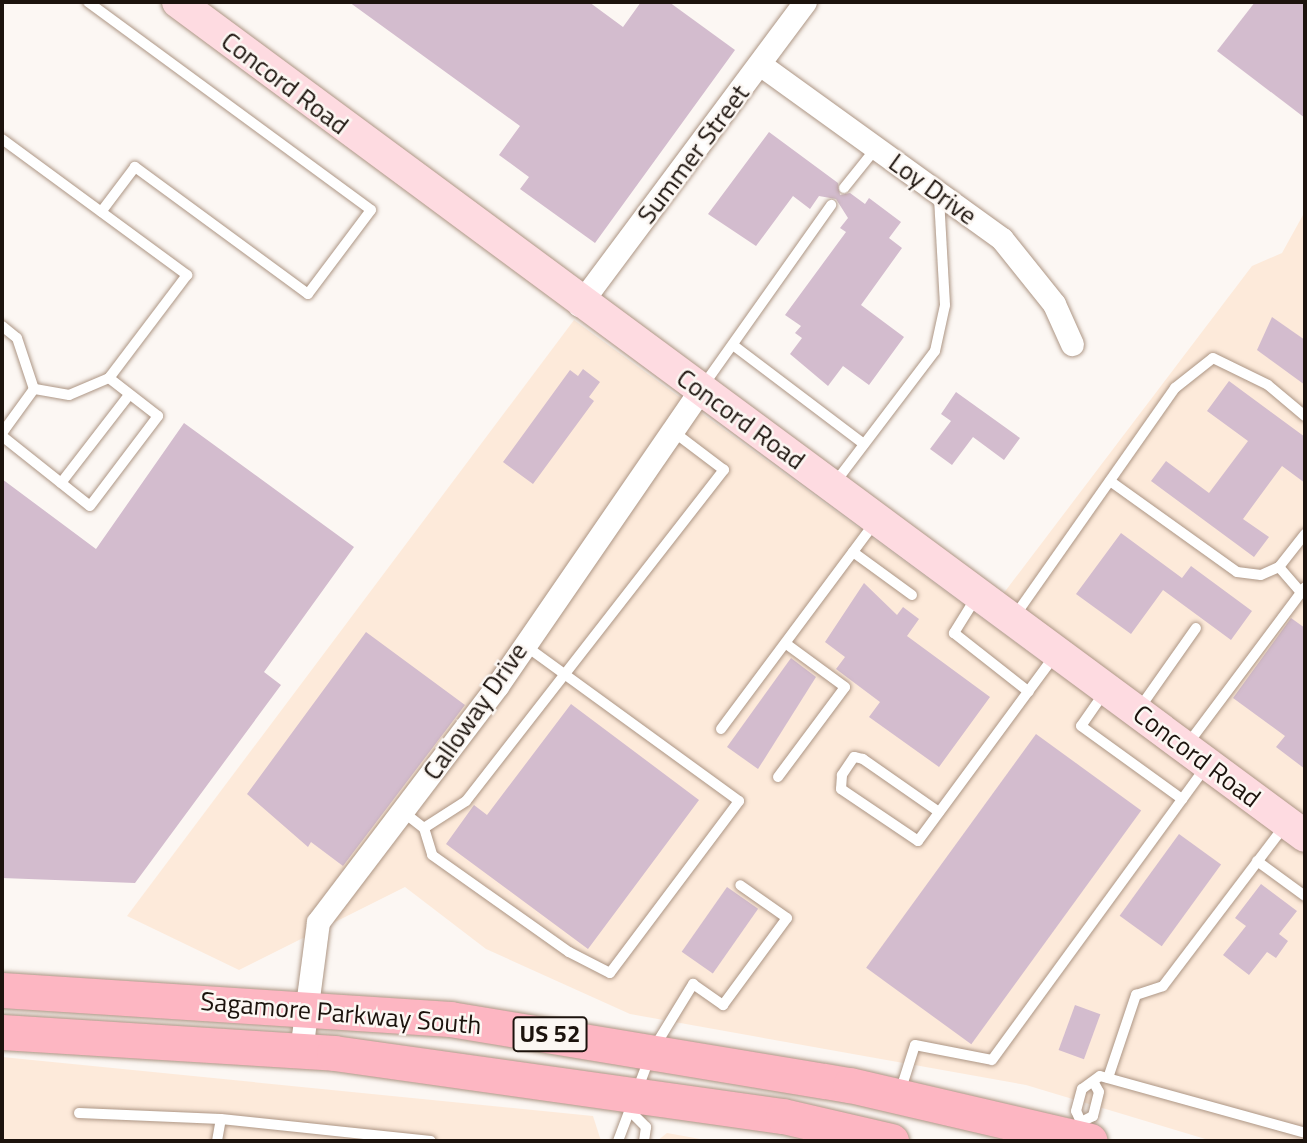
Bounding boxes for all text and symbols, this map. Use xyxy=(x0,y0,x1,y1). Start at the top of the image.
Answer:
street label: Concord Road xyxy=(215,25,355,141)
street label: Summer Street xyxy=(631,78,755,230)
street label: Loy Drive xyxy=(883,147,983,231)
street label: Concord Road xyxy=(671,362,811,476)
street label: Calloway Drive xyxy=(416,636,534,786)
street label: Concord Road xyxy=(1127,698,1267,814)
street label: Sagamore Parkway South xyxy=(199,985,483,1041)
road number: US 52 xyxy=(512,1014,588,1054)

